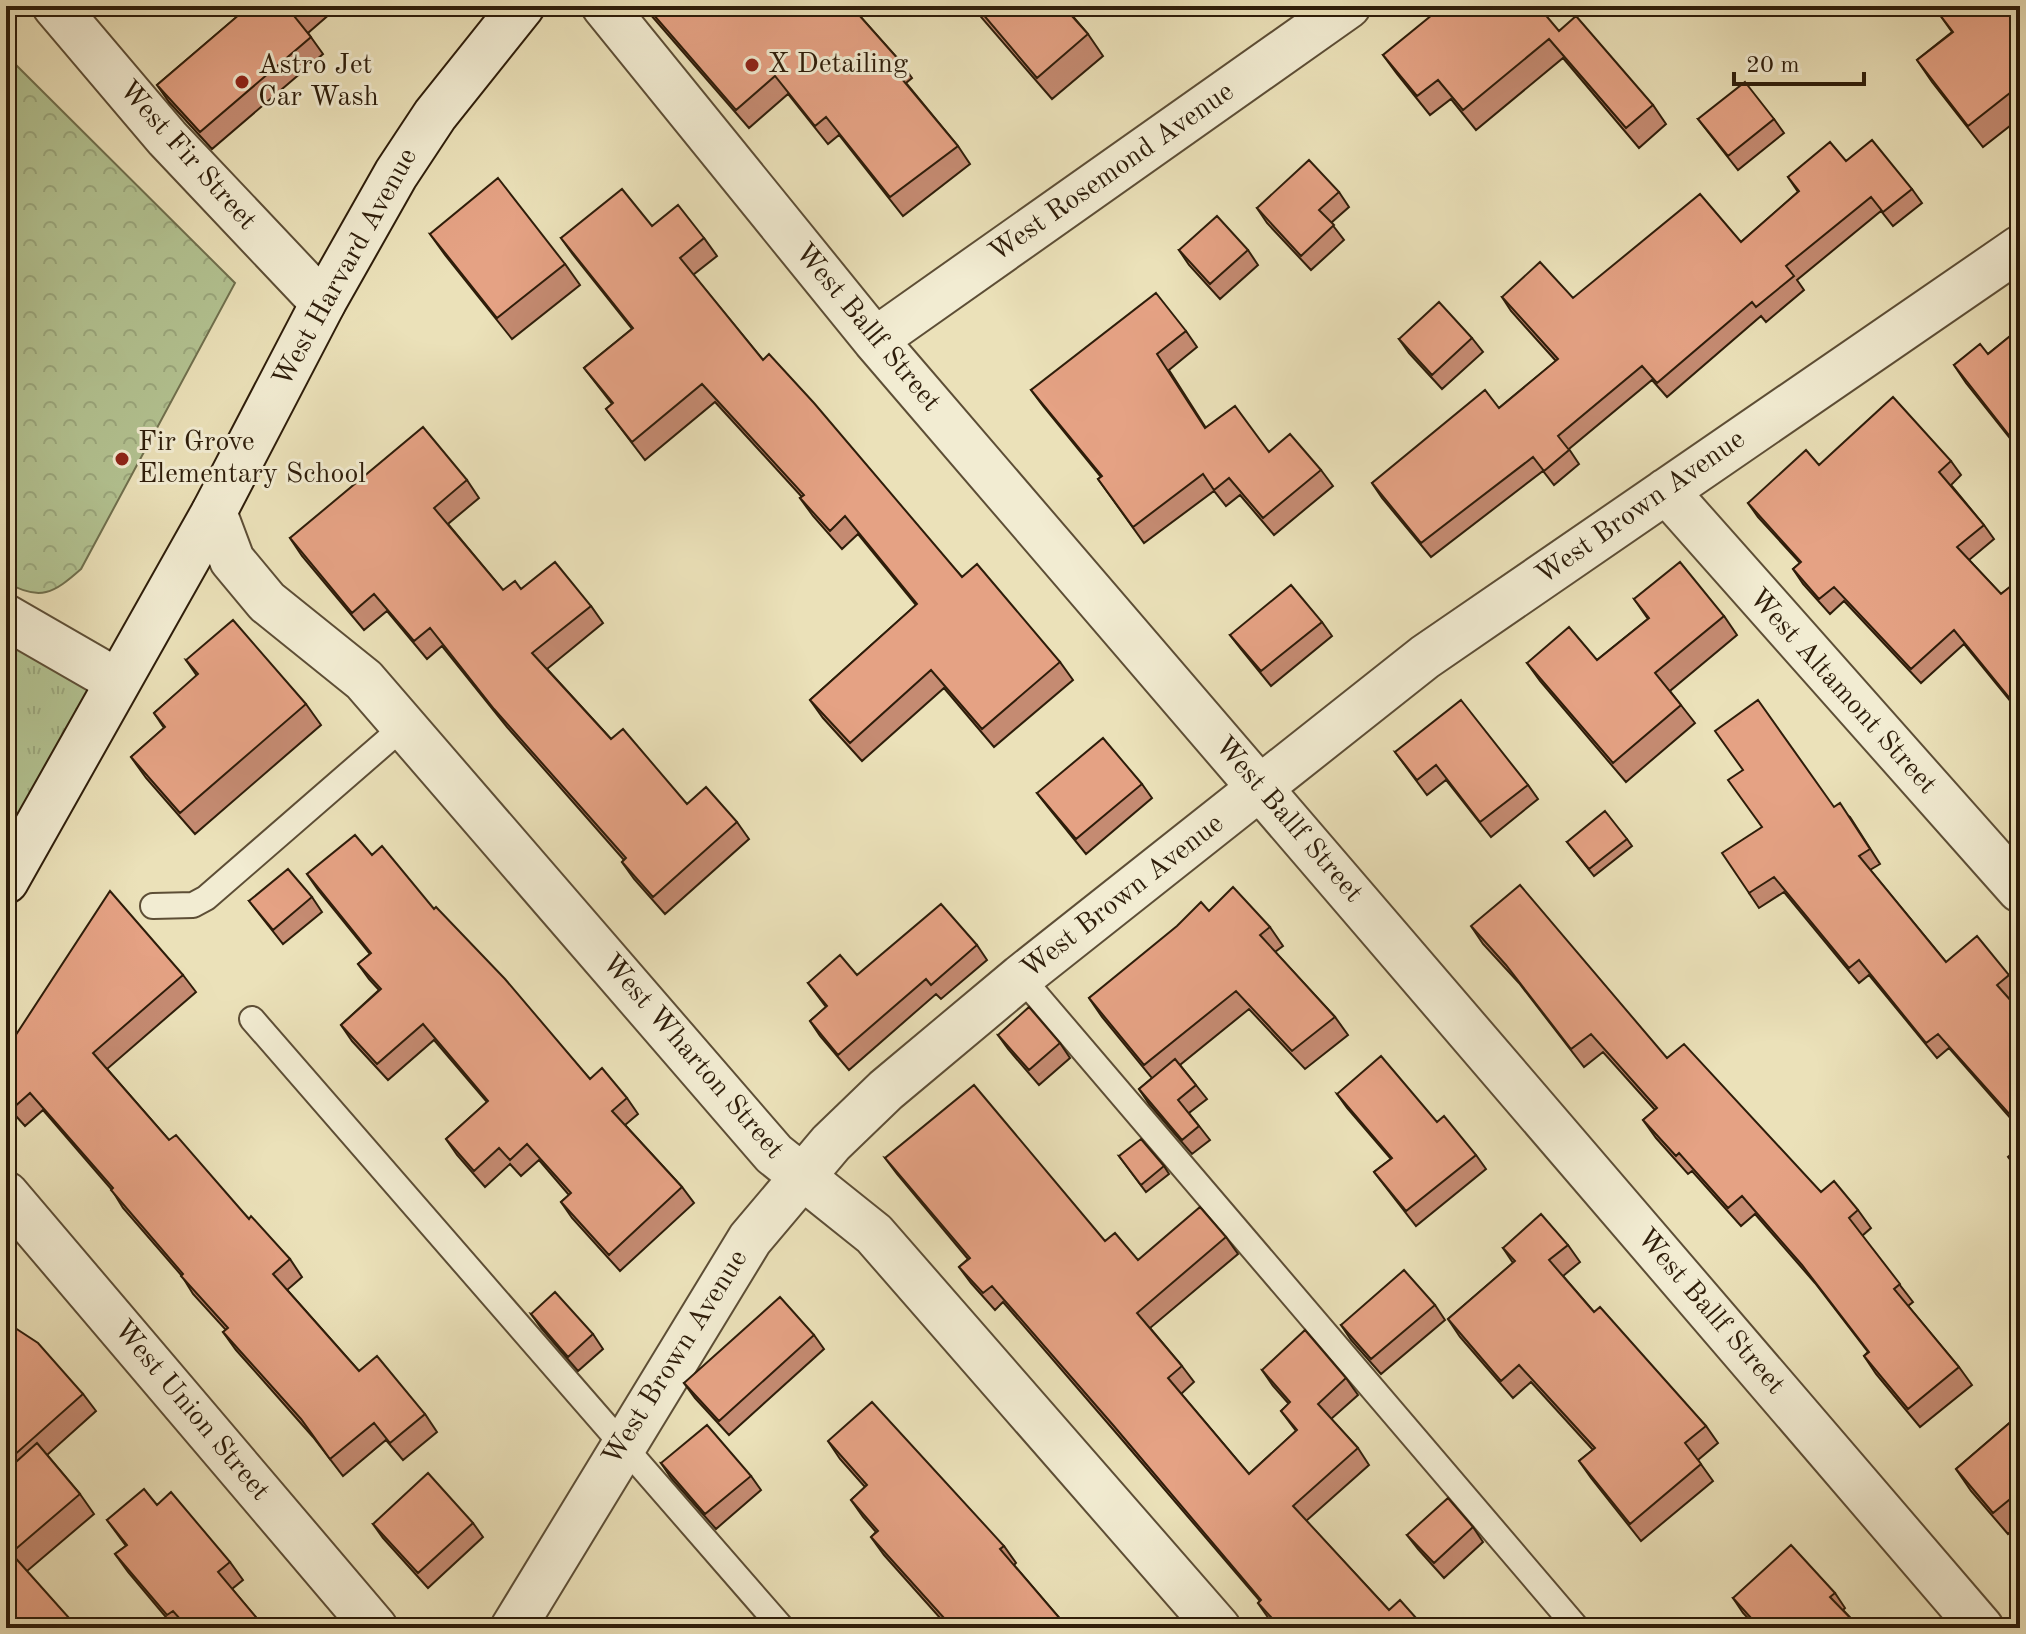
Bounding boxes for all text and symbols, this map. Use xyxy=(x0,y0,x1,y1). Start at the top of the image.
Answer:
scale bar xyxy=(1734,36,1864,86)
place label: X Detailing xyxy=(768,51,908,79)
place label: Astro Jet Car Wash xyxy=(258,52,379,112)
text: 20 m xyxy=(1746,54,1800,78)
marker: X Detailing xyxy=(743,56,761,74)
marker: Astro Jet Car Wash xyxy=(233,73,251,91)
street label: West Fir Street xyxy=(113,76,261,236)
street label: West Rosemond Avenue xyxy=(985,78,1239,268)
street label: West Harvard Avenue xyxy=(269,144,423,392)
street label: West Ballf Street xyxy=(789,239,945,417)
street label: West Brown Avenue xyxy=(1531,425,1751,591)
place label: Fir Grove Elementary School xyxy=(138,429,366,489)
marker: Fir Grove Elementary School xyxy=(113,450,131,468)
street label: West Altamont Street xyxy=(1743,584,1941,800)
street label: West Ballf Street xyxy=(1209,732,1367,908)
street label: West Brown Avenue xyxy=(1017,810,1229,984)
street label: West Wharton Street xyxy=(596,949,788,1165)
street label: West Ballf Street xyxy=(1631,1224,1789,1400)
street label: West Brown Avenue xyxy=(598,1246,754,1470)
street label: West Union Street xyxy=(108,1316,274,1506)

